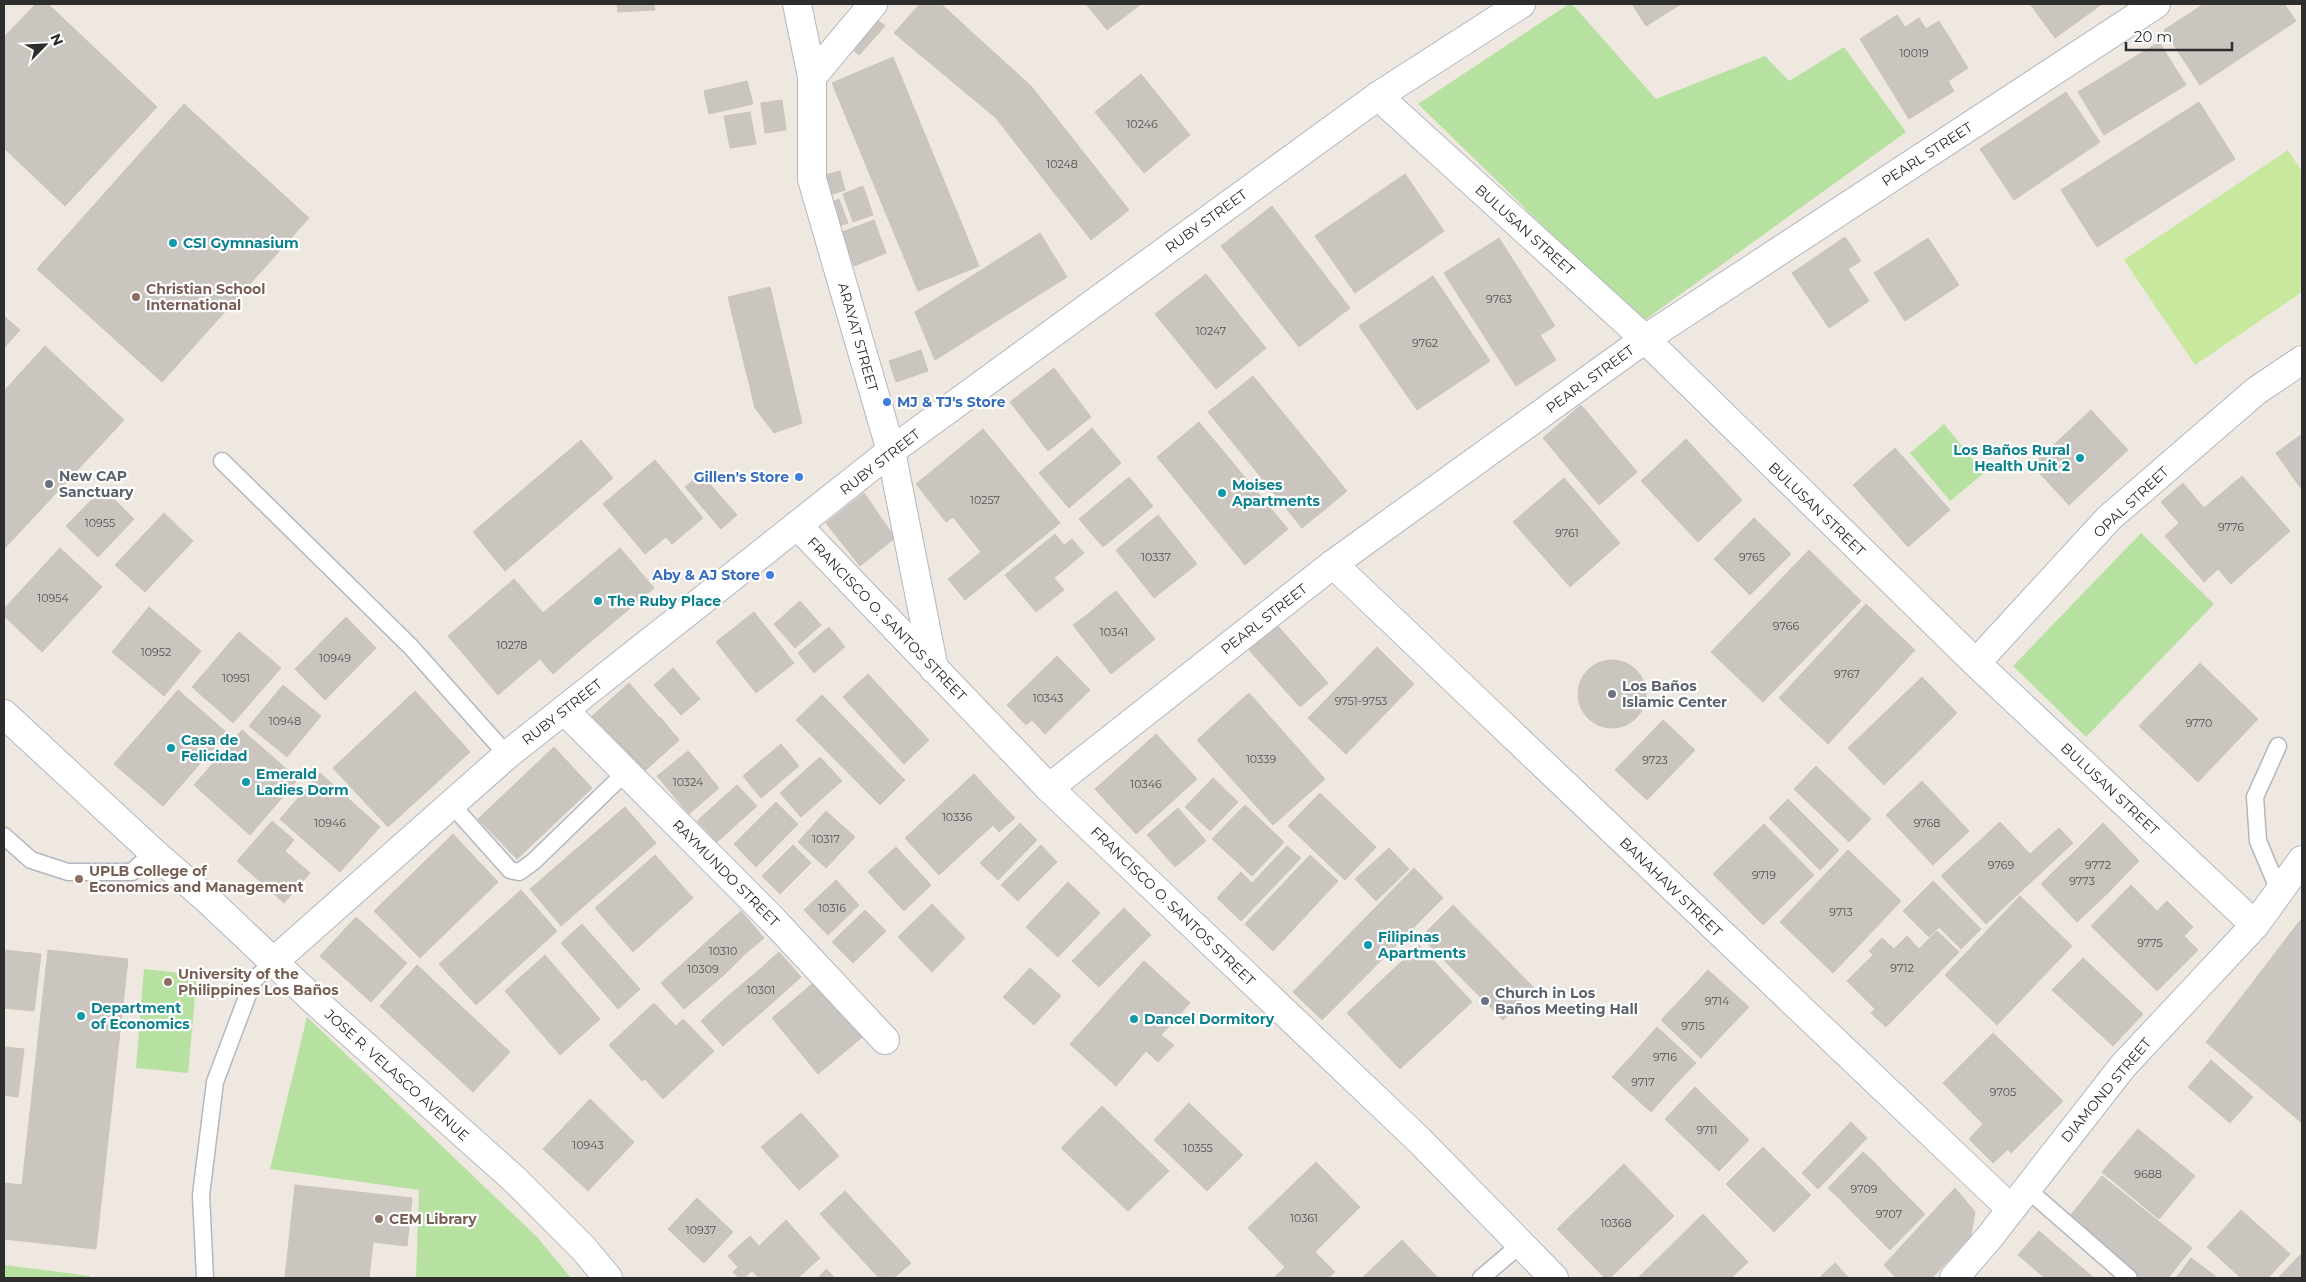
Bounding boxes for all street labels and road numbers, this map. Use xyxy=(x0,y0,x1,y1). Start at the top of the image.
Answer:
street label: PEARL STREET xyxy=(1878,118,1976,190)
street label: BULUSAN STREET xyxy=(1471,181,1579,279)
street label: RUBY STREET xyxy=(1161,185,1251,257)
street label: ARAYAT STREET xyxy=(834,280,882,394)
street label: PEARL STREET xyxy=(1542,341,1638,417)
street label: RUBY STREET xyxy=(836,425,924,499)
street label: BULUSAN STREET xyxy=(1765,458,1869,560)
street label: OPAL STREET xyxy=(2090,463,2172,541)
street label: FRANCISCO O. SANTOS STREET xyxy=(804,533,970,705)
street label: PEARL STREET xyxy=(1217,580,1311,658)
street label: RUBY STREET xyxy=(518,675,606,749)
street label: BULUSAN STREET xyxy=(2057,739,2163,839)
street label: RAYMUNDO STREET xyxy=(669,816,783,930)
street label: FRANCISCO O. SANTOS STREET xyxy=(1087,823,1259,989)
street label: BANAHAW STREET xyxy=(1616,833,1726,941)
street label: JOSE R. VELASCO AVENUE xyxy=(320,1005,473,1145)
street label: DIAMOND STREET xyxy=(2057,1034,2155,1146)

